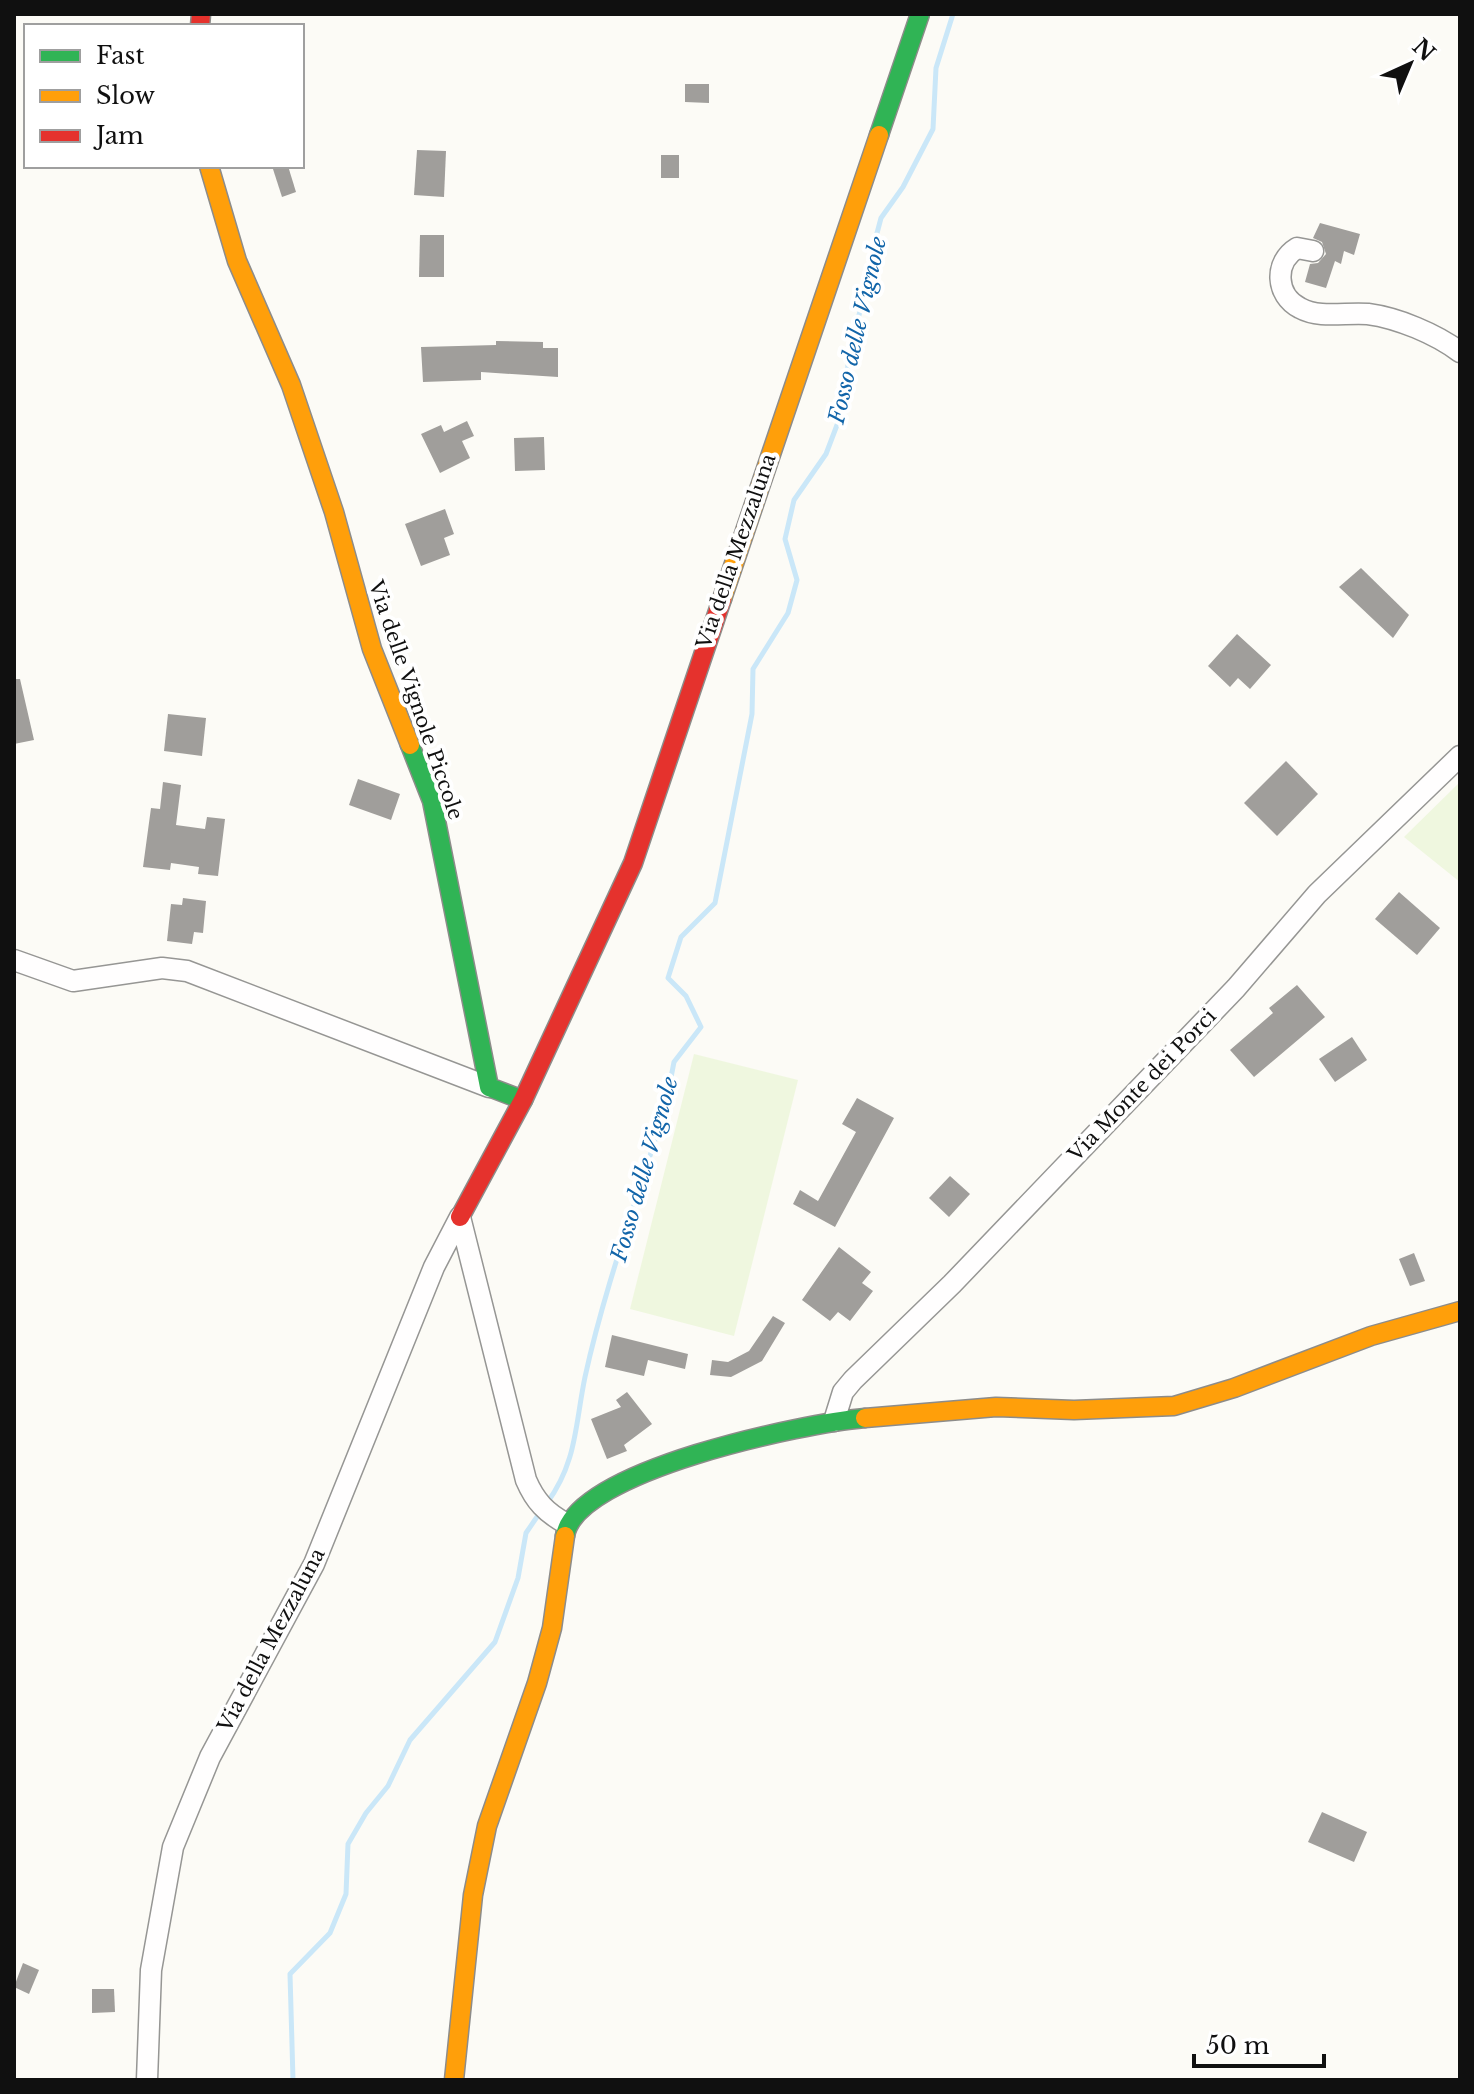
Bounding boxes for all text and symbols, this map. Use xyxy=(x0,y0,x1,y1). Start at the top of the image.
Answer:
legend xyxy=(24,24,304,168)
north arrow xyxy=(1370,24,1450,104)
text: N xyxy=(1407,33,1441,67)
text: Fast xyxy=(96,41,144,70)
text: Slow xyxy=(96,81,155,110)
text: Jam xyxy=(93,121,144,150)
water label: Fosso delle Vignole xyxy=(823,234,892,427)
street label: Via della Mezzaluna xyxy=(691,450,781,652)
street label: Via delle Vignole Piccole xyxy=(363,576,468,823)
street label: Via Monte dei Porci xyxy=(1062,1004,1221,1167)
water label: Fosso delle Vignole xyxy=(605,1074,684,1266)
street label: Via della Mezzaluna xyxy=(212,1543,330,1737)
scale bar xyxy=(1194,2018,1324,2068)
text: 50 m xyxy=(1206,2031,1270,2060)

